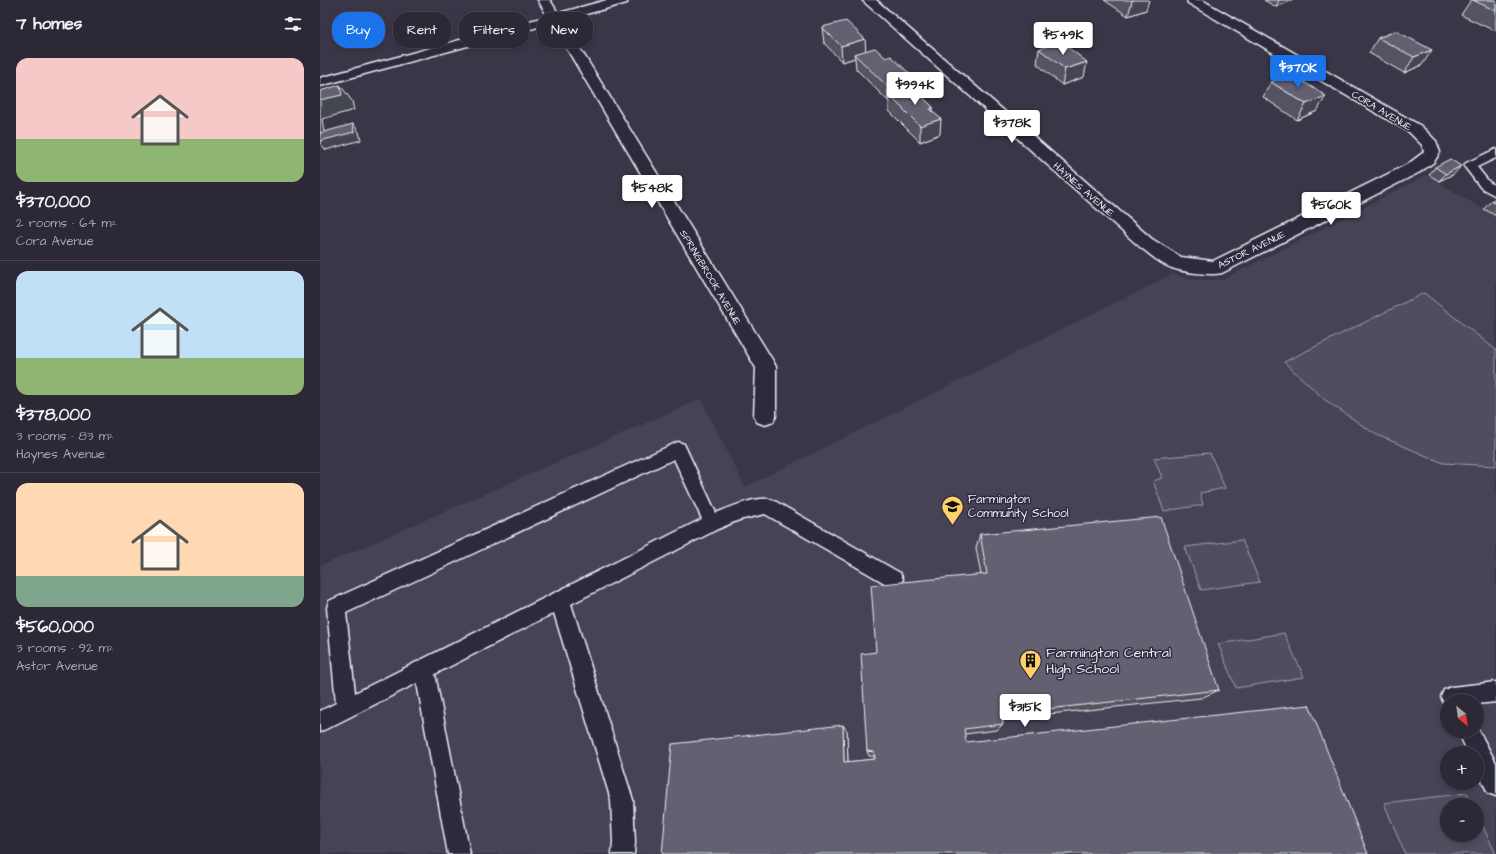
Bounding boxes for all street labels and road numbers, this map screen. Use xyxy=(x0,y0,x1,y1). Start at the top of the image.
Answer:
street label: CORA AVENUE xyxy=(1349,87,1414,134)
street label: HAYNES AVENUE xyxy=(1050,159,1117,220)
street label: SPRINGBROOK AVENUE xyxy=(676,227,744,328)
street label: ASTOR AVENUE xyxy=(1215,228,1288,272)

